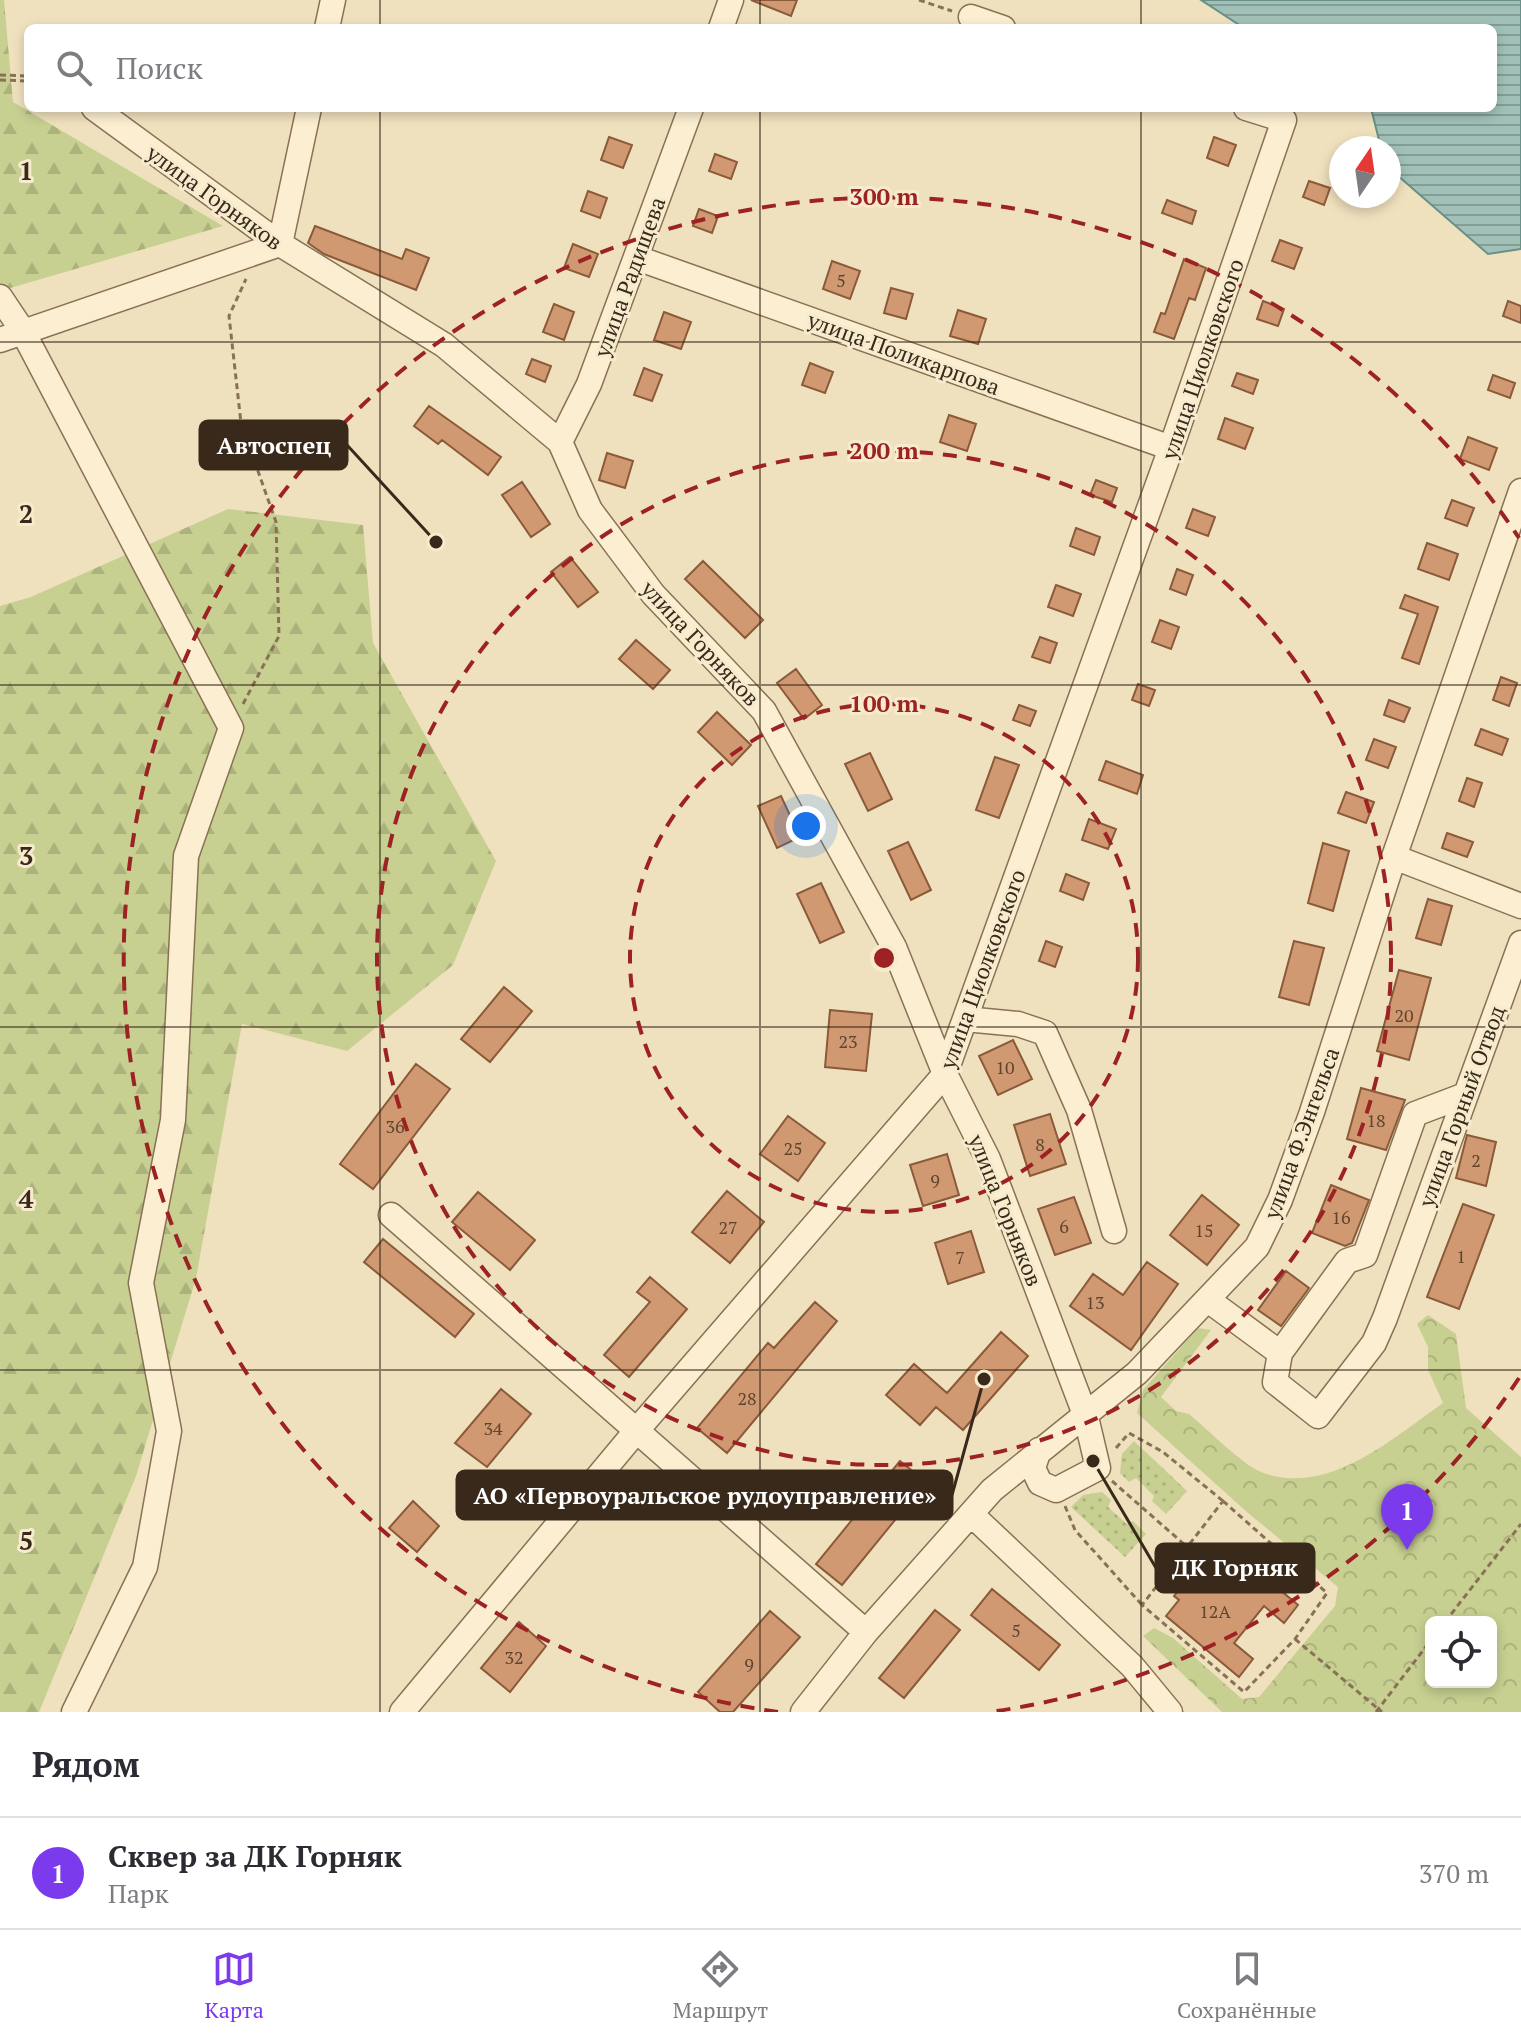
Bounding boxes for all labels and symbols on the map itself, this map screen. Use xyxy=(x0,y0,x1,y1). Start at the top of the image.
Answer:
north arrow xyxy=(1329,136,1401,208)
street label: улица Горняков xyxy=(140,137,289,256)
text: 1 xyxy=(19,153,33,187)
text: 300 m xyxy=(849,180,919,212)
street label: улица Радищева xyxy=(586,193,671,362)
street label: улица Циолковского xyxy=(1154,255,1250,464)
house number: 5 xyxy=(836,268,846,292)
street label: улица Поликарпова xyxy=(803,304,1004,401)
callout: Автоспец xyxy=(200,421,347,469)
text: Автоспец xyxy=(217,429,331,461)
text: 200 m xyxy=(849,434,919,466)
text: 2 xyxy=(19,496,33,530)
street label: улица Горняков xyxy=(635,573,767,712)
text: 100 m xyxy=(849,687,919,719)
your location xyxy=(786,806,826,846)
text: 3 xyxy=(19,838,33,872)
street label: улица Циолковского xyxy=(932,865,1032,1074)
centre of rings xyxy=(870,944,898,972)
street label: улица Горный Отвод xyxy=(1411,1001,1511,1212)
house number: 20 xyxy=(1394,1003,1414,1027)
house number: 23 xyxy=(838,1029,858,1053)
street label: улица Ф.Энгельса xyxy=(1256,1043,1346,1224)
house number: 10 xyxy=(995,1055,1015,1079)
house number: 18 xyxy=(1366,1108,1386,1132)
house number: 36 xyxy=(385,1114,405,1138)
street label: улица Горняков xyxy=(962,1129,1050,1290)
house number: 8 xyxy=(1035,1132,1045,1156)
house number: 25 xyxy=(783,1136,803,1160)
house number: 2 xyxy=(1471,1148,1481,1172)
house number: 9 xyxy=(930,1168,940,1192)
text: 4 xyxy=(19,1181,34,1215)
house number: 16 xyxy=(1331,1205,1351,1229)
house number: 6 xyxy=(1059,1214,1069,1238)
house number: 27 xyxy=(718,1215,738,1239)
house number: 15 xyxy=(1194,1218,1214,1242)
house number: 1 xyxy=(1456,1244,1466,1268)
house number: 7 xyxy=(955,1245,965,1269)
house number: 13 xyxy=(1085,1290,1105,1314)
house number: 28 xyxy=(737,1386,757,1410)
house number: 34 xyxy=(483,1416,503,1440)
callout: АО «Первоуральское рудоуправление» xyxy=(457,1471,952,1519)
text: АО «Первоуральское рудоуправление» xyxy=(474,1479,936,1511)
pin: 1 xyxy=(1381,1484,1433,1550)
text: 5 xyxy=(19,1523,33,1557)
callout: ДК Горняк xyxy=(1156,1544,1314,1592)
text: ДК Горняк xyxy=(1172,1551,1299,1583)
house number: 12А xyxy=(1199,1599,1231,1623)
house number: 5 xyxy=(1011,1618,1021,1642)
house number: 32 xyxy=(504,1645,524,1669)
house number: 9 xyxy=(744,1652,754,1676)

